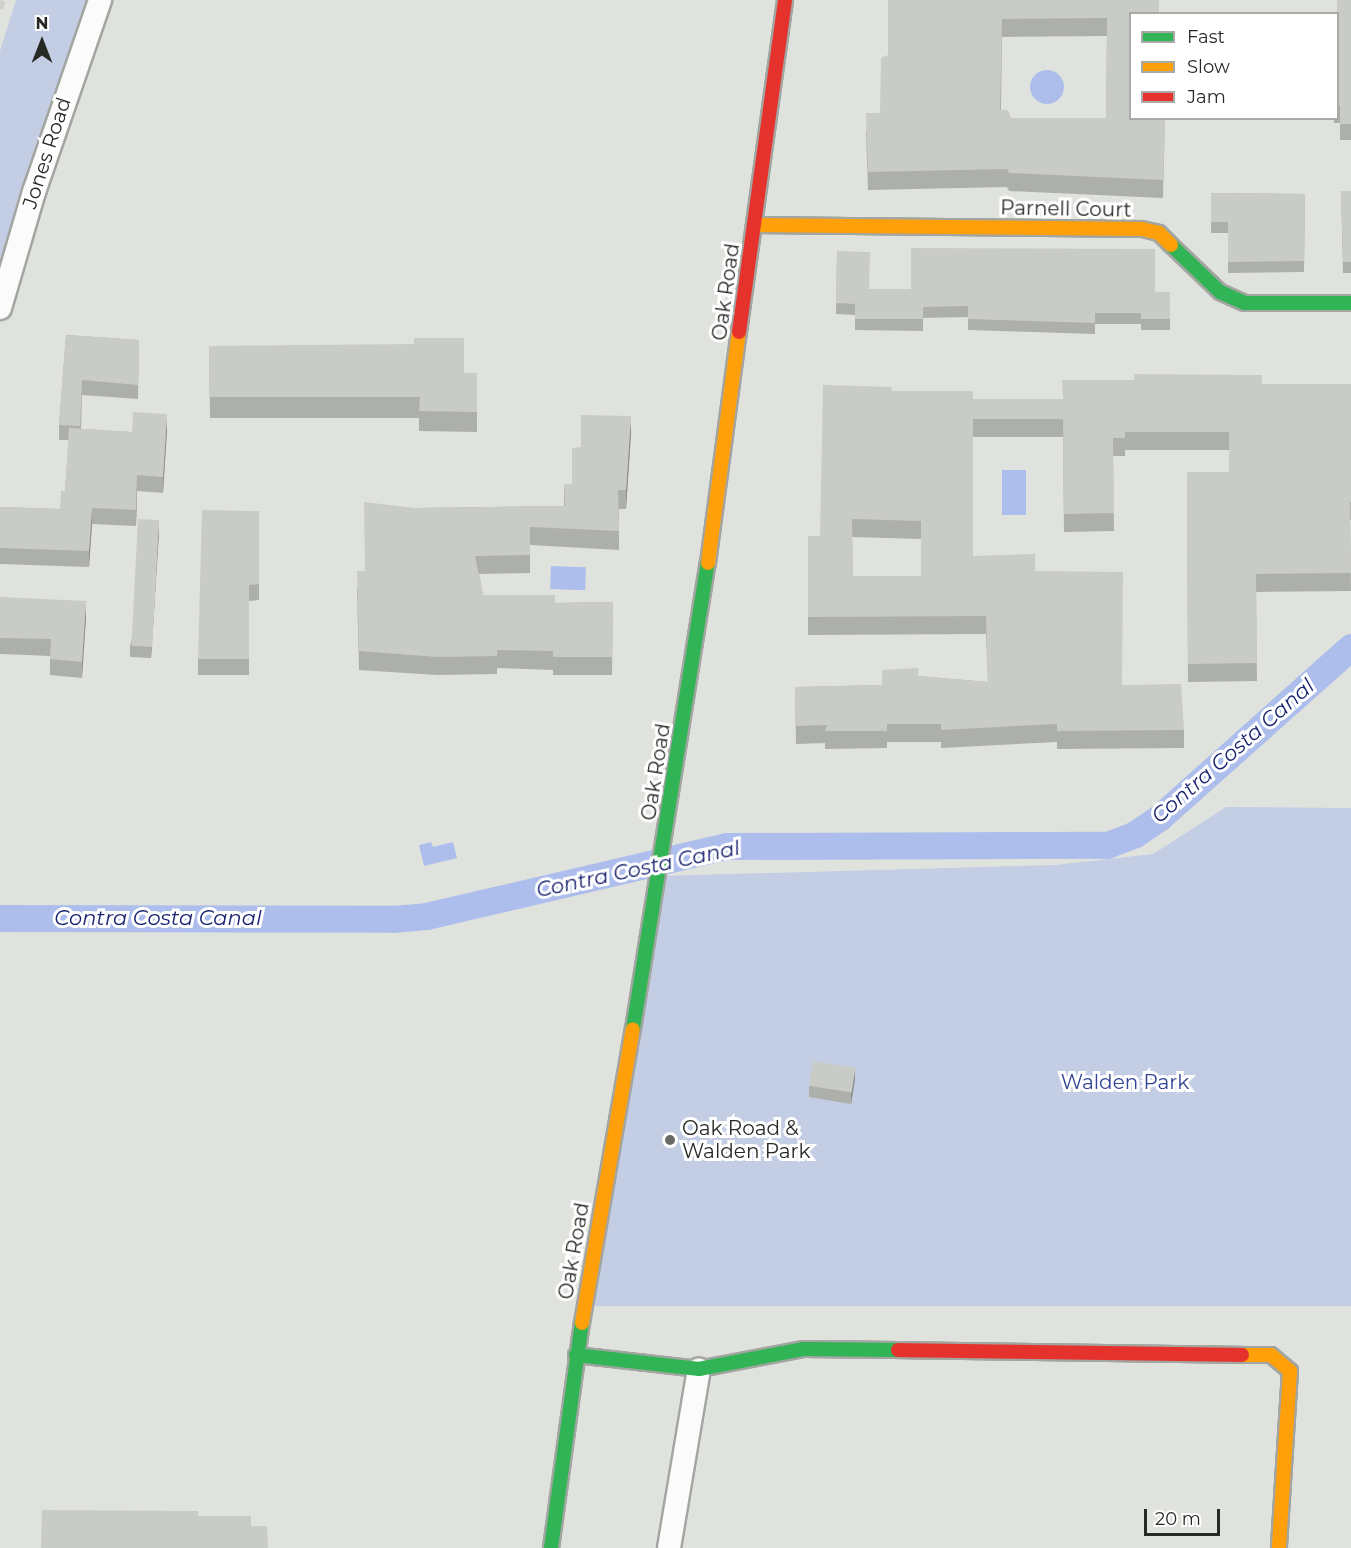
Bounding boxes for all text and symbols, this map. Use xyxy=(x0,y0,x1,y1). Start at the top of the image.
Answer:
north arrow xyxy=(12,12,72,72)
legend xyxy=(1129,12,1339,120)
text: N xyxy=(36,14,48,33)
text: Fast xyxy=(1187,26,1225,48)
text: Slow xyxy=(1187,56,1230,78)
text: Jam xyxy=(1187,86,1226,108)
street label: Jones Road xyxy=(18,94,76,212)
street label: Parnell Court xyxy=(1000,196,1132,222)
street label: Oak Road xyxy=(707,242,745,342)
water label: Contra Costa Canal xyxy=(1147,673,1319,829)
street label: Oak Road xyxy=(636,722,676,822)
water label: Contra Costa Canal xyxy=(534,835,742,903)
water label: Contra Costa Canal xyxy=(54,905,262,931)
park label: Walden Park xyxy=(1061,1070,1189,1094)
place label: Oak Road & Walden Park xyxy=(682,1116,810,1163)
marker: Oak Road & Walden Park xyxy=(663,1133,677,1147)
street label: Oak Road xyxy=(554,1201,594,1301)
scale bar xyxy=(1147,1497,1224,1535)
text: 20 m xyxy=(1155,1508,1201,1530)

